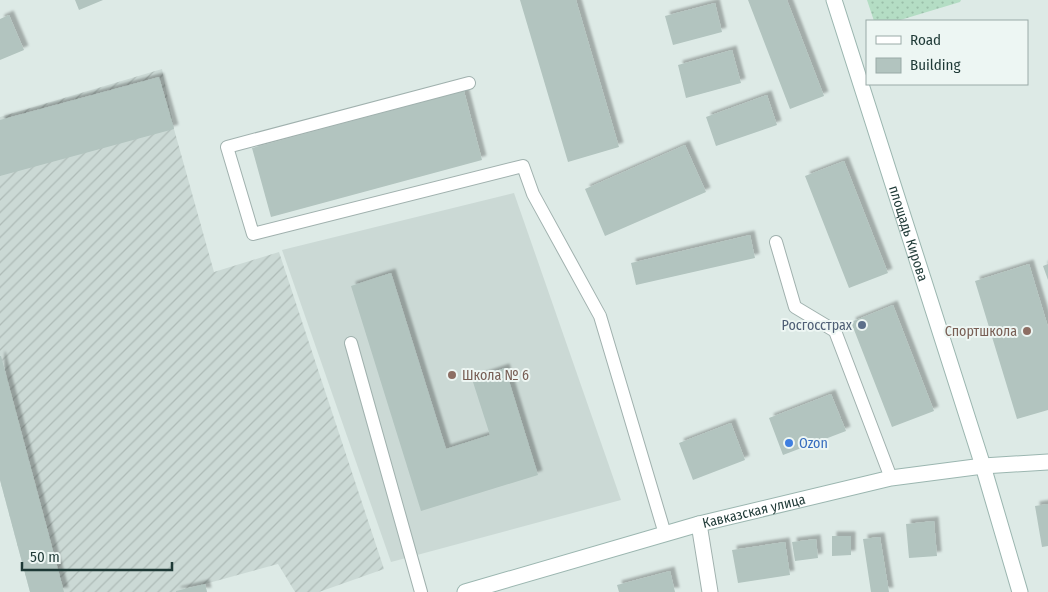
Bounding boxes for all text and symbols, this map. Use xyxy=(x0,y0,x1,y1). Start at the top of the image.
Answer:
legend xyxy=(866,20,1028,85)
text: Road xyxy=(910,31,941,49)
text: Building xyxy=(910,56,961,74)
street label: площадь Кирова xyxy=(885,184,931,284)
place label: Росгосстрах xyxy=(782,317,853,334)
marker: Росгосстрах xyxy=(856,319,868,331)
place label: Спортшкола xyxy=(945,323,1017,340)
marker: Спортшкола xyxy=(1021,325,1033,337)
place label: Школа № 6 xyxy=(462,367,529,384)
marker: Школа № 6 xyxy=(446,369,458,381)
place label: Ozon xyxy=(799,435,828,452)
marker: Ozon xyxy=(783,437,795,449)
street label: Кавказская улица xyxy=(701,491,807,532)
scale bar xyxy=(22,540,172,572)
text: 50 m xyxy=(30,548,60,566)

